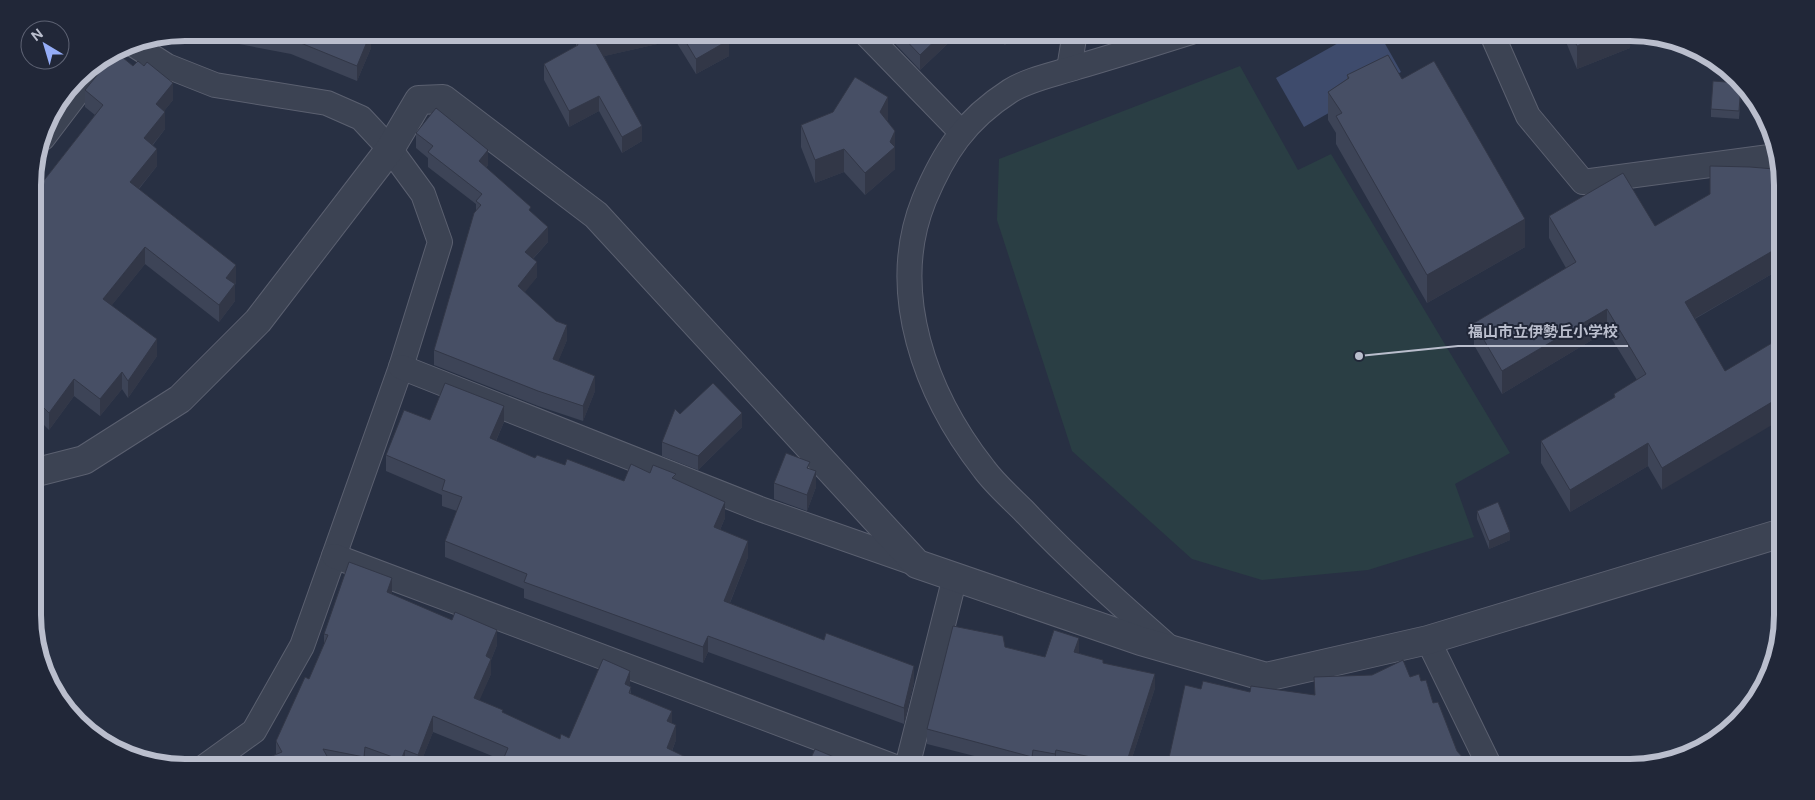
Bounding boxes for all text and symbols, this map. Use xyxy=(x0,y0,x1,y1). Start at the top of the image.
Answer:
north arrow xyxy=(20,20,70,70)
text: N xyxy=(27,25,47,45)
callout: 福山市立伊勢丘小学校 xyxy=(1458,316,1628,346)
text: 福山市立伊勢丘小学校 xyxy=(1467,322,1618,342)

